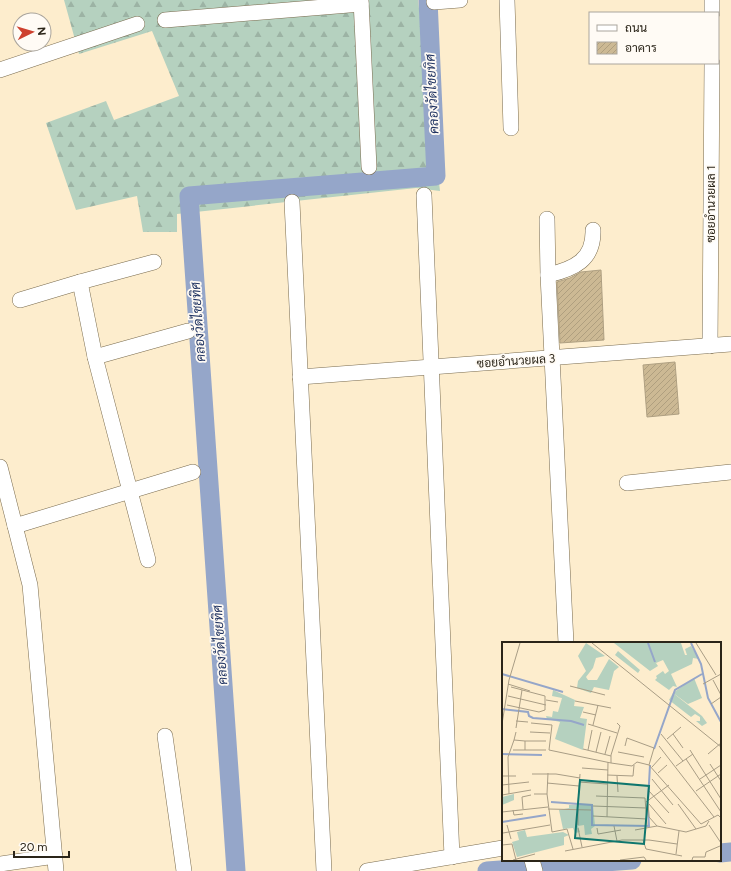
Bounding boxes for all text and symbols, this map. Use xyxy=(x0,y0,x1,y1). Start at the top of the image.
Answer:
north arrow xyxy=(12,12,52,52)
legend xyxy=(589,12,719,64)
text: ถนน xyxy=(625,21,648,35)
text: N xyxy=(35,26,48,36)
text: อาคาร xyxy=(625,41,657,55)
water label: คลองวัดไชยทิศ xyxy=(421,53,442,134)
street label: ซอยอำนวยผล 1 xyxy=(704,165,718,243)
water label: คลองวัดไชยทิศ xyxy=(187,281,208,363)
street label: ซอยอำนวยผล 3 xyxy=(476,351,556,371)
water label: คลองวัดไชยทิศ xyxy=(209,604,230,686)
inset map xyxy=(502,642,721,861)
scale bar xyxy=(14,833,69,859)
text: 20 m xyxy=(20,840,48,854)

